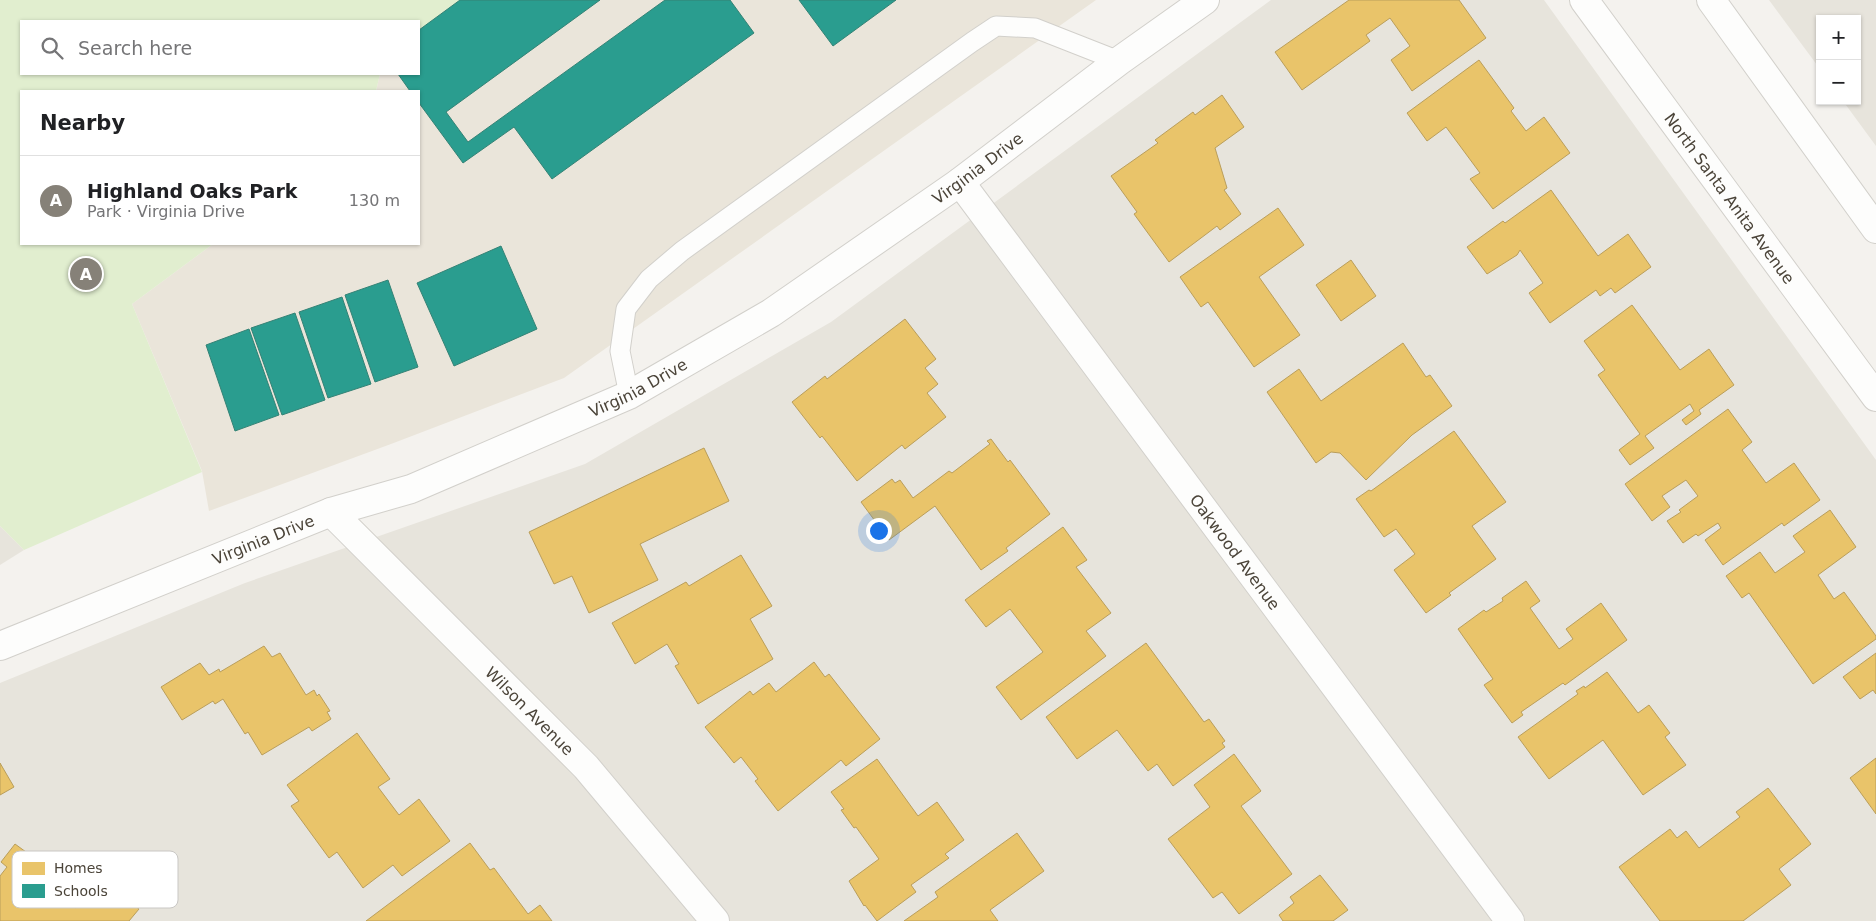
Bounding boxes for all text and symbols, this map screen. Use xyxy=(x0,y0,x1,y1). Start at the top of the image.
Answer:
map controls xyxy=(1816,15,1861,105)
button: + xyxy=(1816,15,1861,60)
search box xyxy=(20,20,420,75)
icon: search xyxy=(38,34,66,62)
text: Search here xyxy=(78,37,192,59)
button: − xyxy=(1816,60,1861,105)
street label: North Santa Anita Avenue xyxy=(1661,109,1799,287)
text: Nearby xyxy=(40,111,125,135)
street label: Virginia Drive xyxy=(929,128,1027,208)
text: Highland Oaks Park xyxy=(87,180,297,202)
text: A xyxy=(50,191,62,210)
text: 130 m xyxy=(349,191,400,210)
text: Park · Virginia Drive xyxy=(87,202,245,221)
pin: A xyxy=(70,255,102,293)
street label: Virginia Drive xyxy=(586,354,690,421)
street label: Oakwood Avenue xyxy=(1186,490,1284,613)
street label: Virginia Drive xyxy=(210,510,317,569)
your location xyxy=(866,518,892,544)
street label: Wilson Avenue xyxy=(482,663,578,759)
legend xyxy=(12,851,178,908)
text: Homes xyxy=(54,860,103,876)
text: Schools xyxy=(54,883,108,899)

